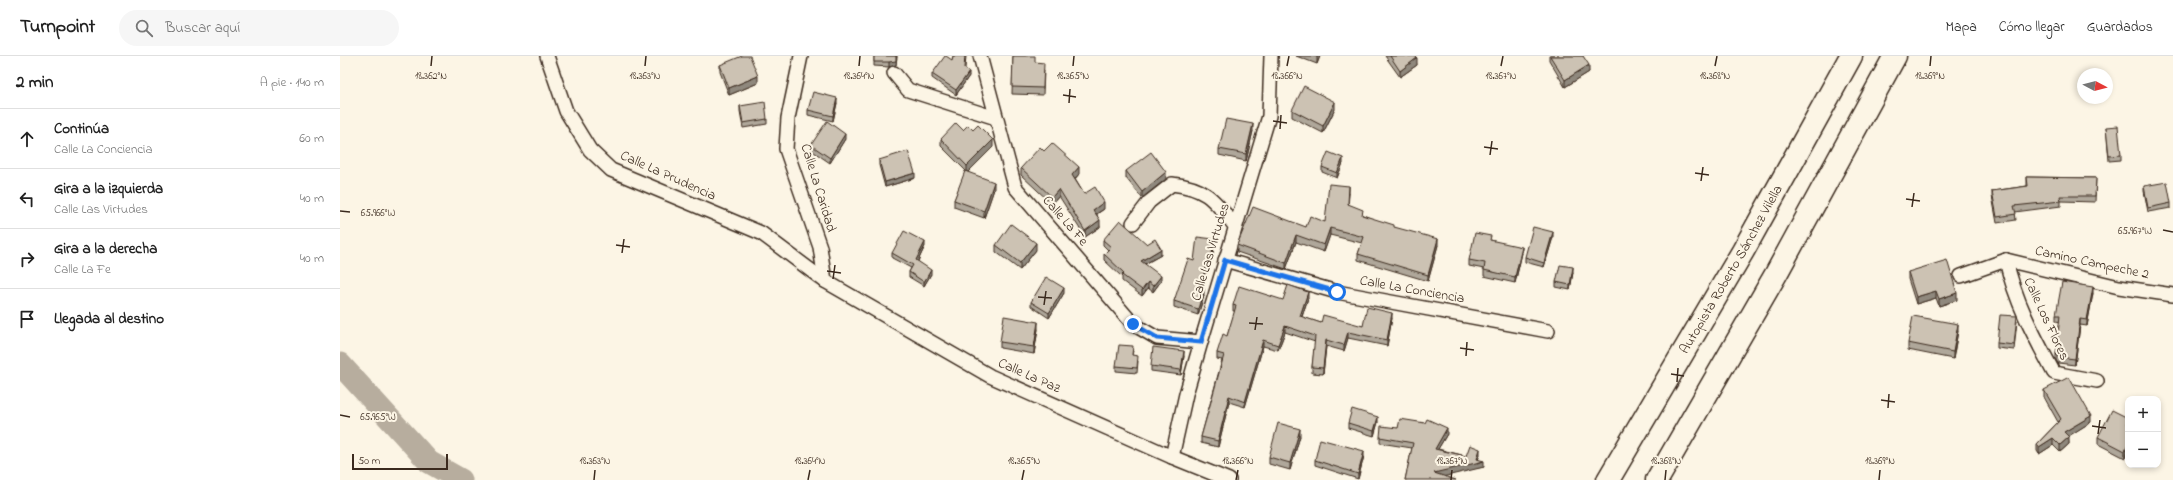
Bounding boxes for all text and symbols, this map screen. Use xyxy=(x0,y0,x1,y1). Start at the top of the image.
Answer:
search box xyxy=(119,10,399,46)
text: Turnpoint xyxy=(20,14,95,41)
icon: search xyxy=(133,17,155,39)
text: Buscar aquí xyxy=(165,17,240,39)
text: Mapa xyxy=(1946,17,1977,38)
text: Cómo llegar xyxy=(1999,17,2065,38)
text: Guardados xyxy=(2087,17,2153,38)
north arrow xyxy=(2077,68,2113,104)
text: 18.362°N xyxy=(415,69,447,84)
text: 18.363°N xyxy=(629,69,661,84)
text: 18.364°N xyxy=(843,69,875,84)
text: 18.365°N xyxy=(1057,69,1090,84)
text: 18.366°N xyxy=(1271,69,1303,84)
text: 18.367°N xyxy=(1485,69,1517,84)
text: 18.368°N xyxy=(1700,69,1731,84)
text: 18.369°N xyxy=(1915,69,1945,84)
text: 2 min xyxy=(16,70,53,95)
text: A pie · 140 m xyxy=(260,73,324,92)
text: Continúa xyxy=(54,118,109,140)
icon: ahead xyxy=(16,128,38,150)
text: 60 m xyxy=(299,129,324,148)
text: Calle La Conciencia xyxy=(54,140,152,159)
street label: Calle La Caridad xyxy=(795,141,841,235)
street label: Calle La Prudencia xyxy=(617,145,719,207)
text: Gira a la izquierda xyxy=(54,178,163,200)
street label: Autopista Roberto Sánchez Vilella xyxy=(1674,181,1788,358)
icon: left xyxy=(16,188,38,210)
text: 40 m xyxy=(300,189,324,208)
street label: Calle La Fe xyxy=(1037,191,1094,252)
text: Calle Las Virtudes xyxy=(54,200,148,219)
street label: Calle Las Virtudes xyxy=(1186,201,1236,303)
text: 65.966°W xyxy=(361,206,395,221)
text: 65.967°W xyxy=(2118,224,2152,239)
text: Gira a la derecha xyxy=(54,238,157,260)
street label: Camino Campeche 2 xyxy=(2033,241,2151,285)
icon: right xyxy=(16,248,38,270)
text: 40 m xyxy=(300,249,324,268)
text: Calle La Fe xyxy=(54,260,111,279)
street label: Calle La Conciencia xyxy=(1358,270,1466,310)
street label: Calle Los Flores xyxy=(2018,274,2074,364)
route start xyxy=(1328,283,1346,301)
icon: arrive xyxy=(16,308,38,330)
text: Llegada al destino xyxy=(54,308,164,330)
route end xyxy=(1124,315,1142,333)
street label: Calle La Paz xyxy=(994,353,1064,399)
map controls xyxy=(2125,396,2161,468)
button: + xyxy=(2125,396,2161,432)
text: 65.965°W xyxy=(360,410,396,425)
button: − xyxy=(2125,432,2161,468)
scale bar xyxy=(352,452,448,471)
text: 50 m xyxy=(358,453,380,469)
text: 18.363°N xyxy=(579,454,611,469)
text: 18.364°N xyxy=(794,454,826,469)
text: 18.365°N xyxy=(1008,454,1041,469)
text: 18.366°N xyxy=(1222,454,1254,469)
text: 18.367°N xyxy=(1436,454,1468,469)
text: 18.368°N xyxy=(1651,454,1682,469)
text: 18.369°N xyxy=(1865,454,1895,469)

